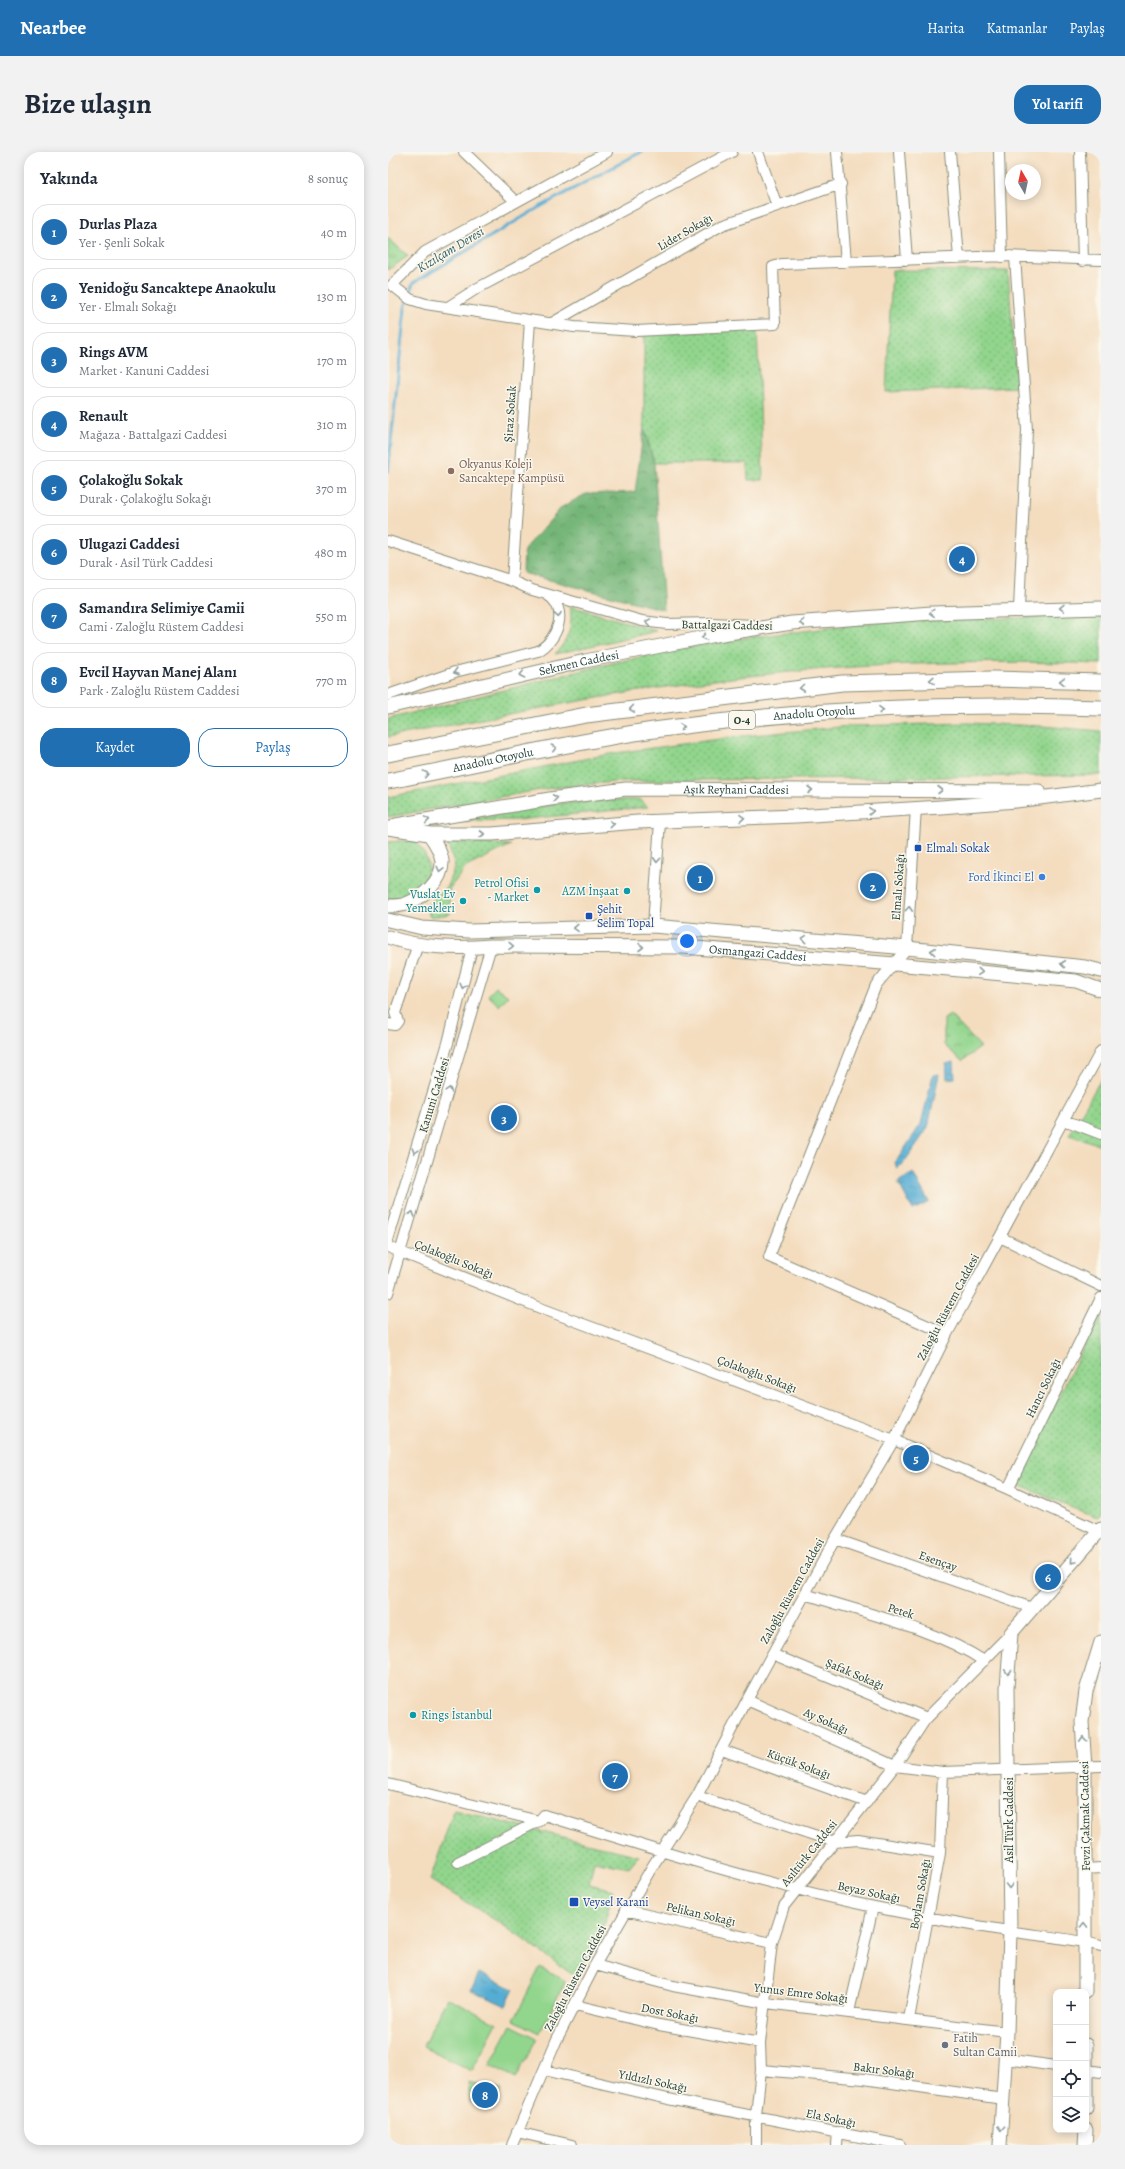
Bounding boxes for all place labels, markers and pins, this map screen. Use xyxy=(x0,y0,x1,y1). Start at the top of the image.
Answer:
place label: Okyanus Koleji Sancaktepe Kampüsü xyxy=(459,456,565,486)
marker: Okyanus Koleji Sancaktepe Kampüsü xyxy=(446,466,456,476)
pin: 4 xyxy=(949,544,975,574)
place label: Elmalı Sokak xyxy=(926,840,990,856)
marker: Elmalı Sokak xyxy=(913,843,923,853)
pin: 1 xyxy=(687,863,713,893)
place label: Ford İkinci El xyxy=(968,869,1034,885)
pin: 2 xyxy=(860,871,886,901)
marker: Ford İkinci El xyxy=(1037,872,1047,882)
place label: Petrol Ofisi - Market xyxy=(474,875,529,905)
place label: AZM İnşaat xyxy=(561,883,619,899)
marker: Petrol Ofisi - Market xyxy=(532,885,542,895)
place label: Vuslat Ev Yemekleri xyxy=(405,886,456,916)
marker: AZM İnşaat xyxy=(622,886,632,896)
marker: Vuslat Ev Yemekleri xyxy=(458,896,468,906)
place label: Şehit Selim Topal xyxy=(597,901,654,931)
marker: Şehit Selim Topal xyxy=(584,911,594,921)
pin: 3 xyxy=(491,1103,517,1133)
pin: 5 xyxy=(903,1443,929,1473)
pin: 6 xyxy=(1035,1562,1061,1592)
place label: Rings İstanbul xyxy=(421,1707,492,1723)
marker: Rings İstanbul xyxy=(408,1710,418,1720)
pin: 7 xyxy=(602,1761,628,1791)
place label: Veysel Karani xyxy=(582,1894,649,1910)
marker: Veysel Karani xyxy=(568,1896,580,1908)
place label: Fatih Sultan Camii xyxy=(953,2030,1017,2060)
marker: Fatih Sultan Camii xyxy=(940,2040,950,2050)
pin: 8 xyxy=(472,2080,498,2110)

